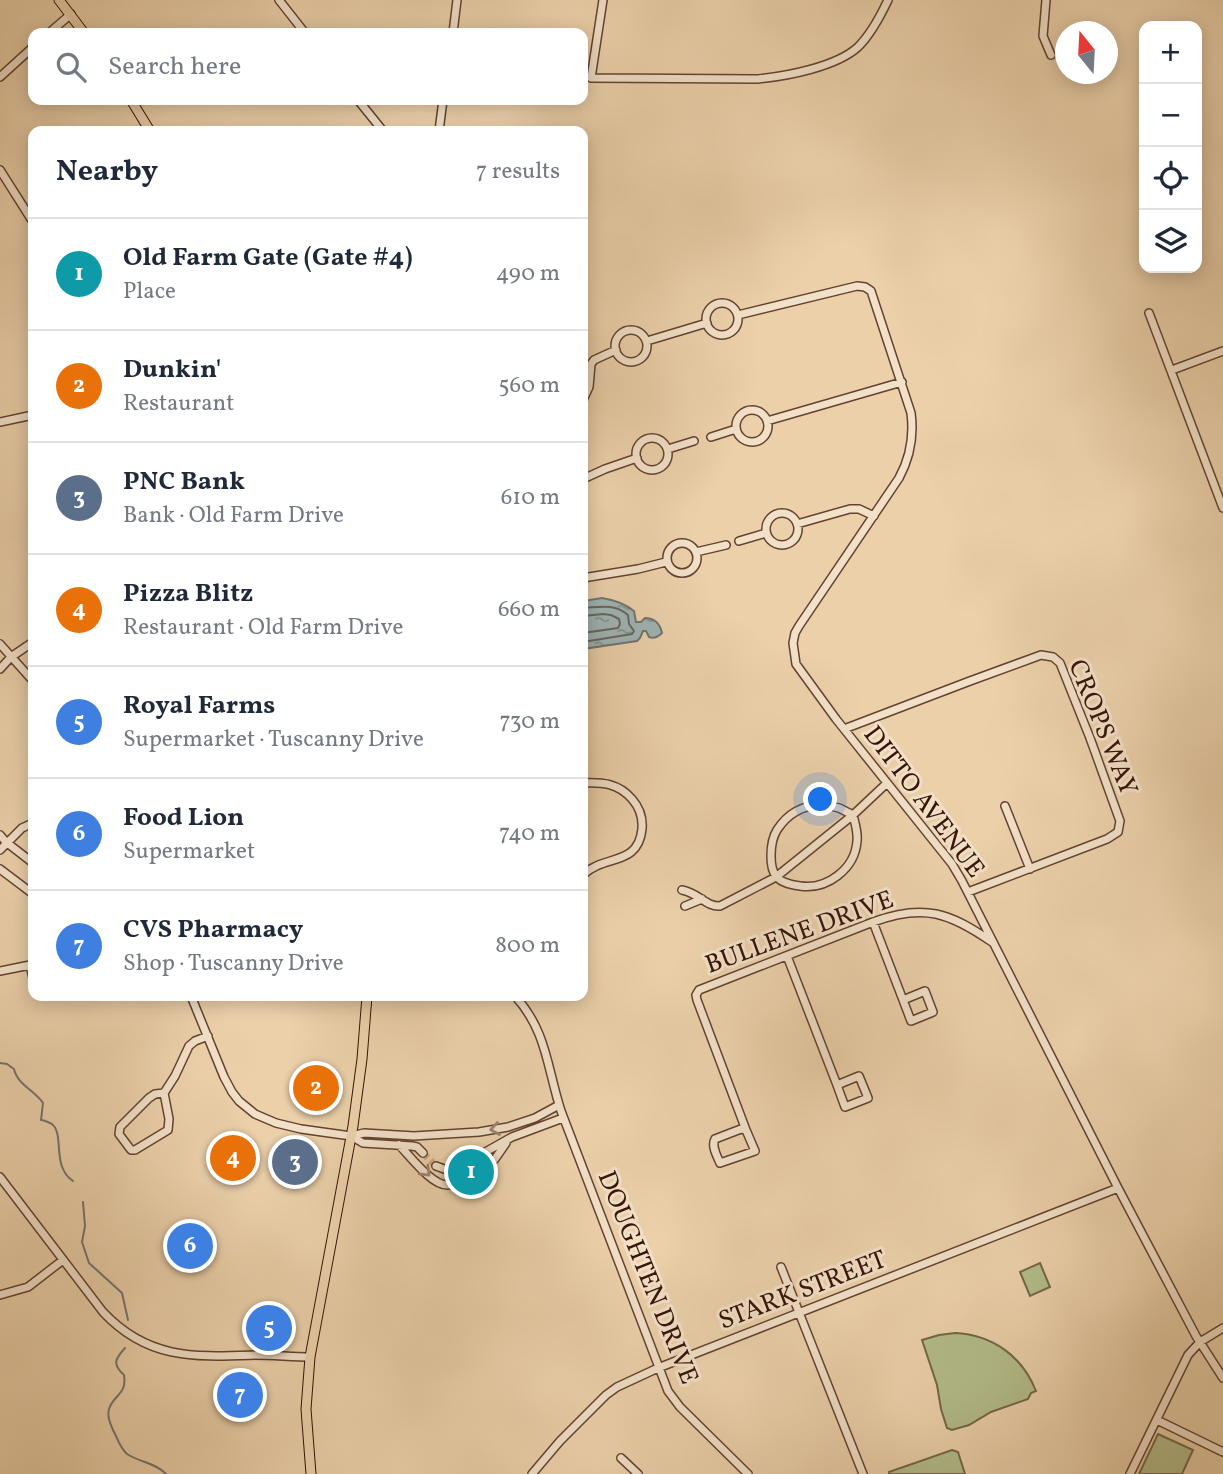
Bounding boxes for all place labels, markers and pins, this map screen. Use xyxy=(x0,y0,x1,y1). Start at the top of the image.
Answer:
pin: 2 xyxy=(293,1062,339,1114)
pin: 4 xyxy=(210,1132,256,1184)
pin: 3 xyxy=(272,1136,318,1188)
pin: 1 xyxy=(448,1146,494,1198)
pin: 6 xyxy=(167,1220,213,1272)
pin: 5 xyxy=(246,1302,292,1354)
pin: 7 xyxy=(217,1369,263,1421)

